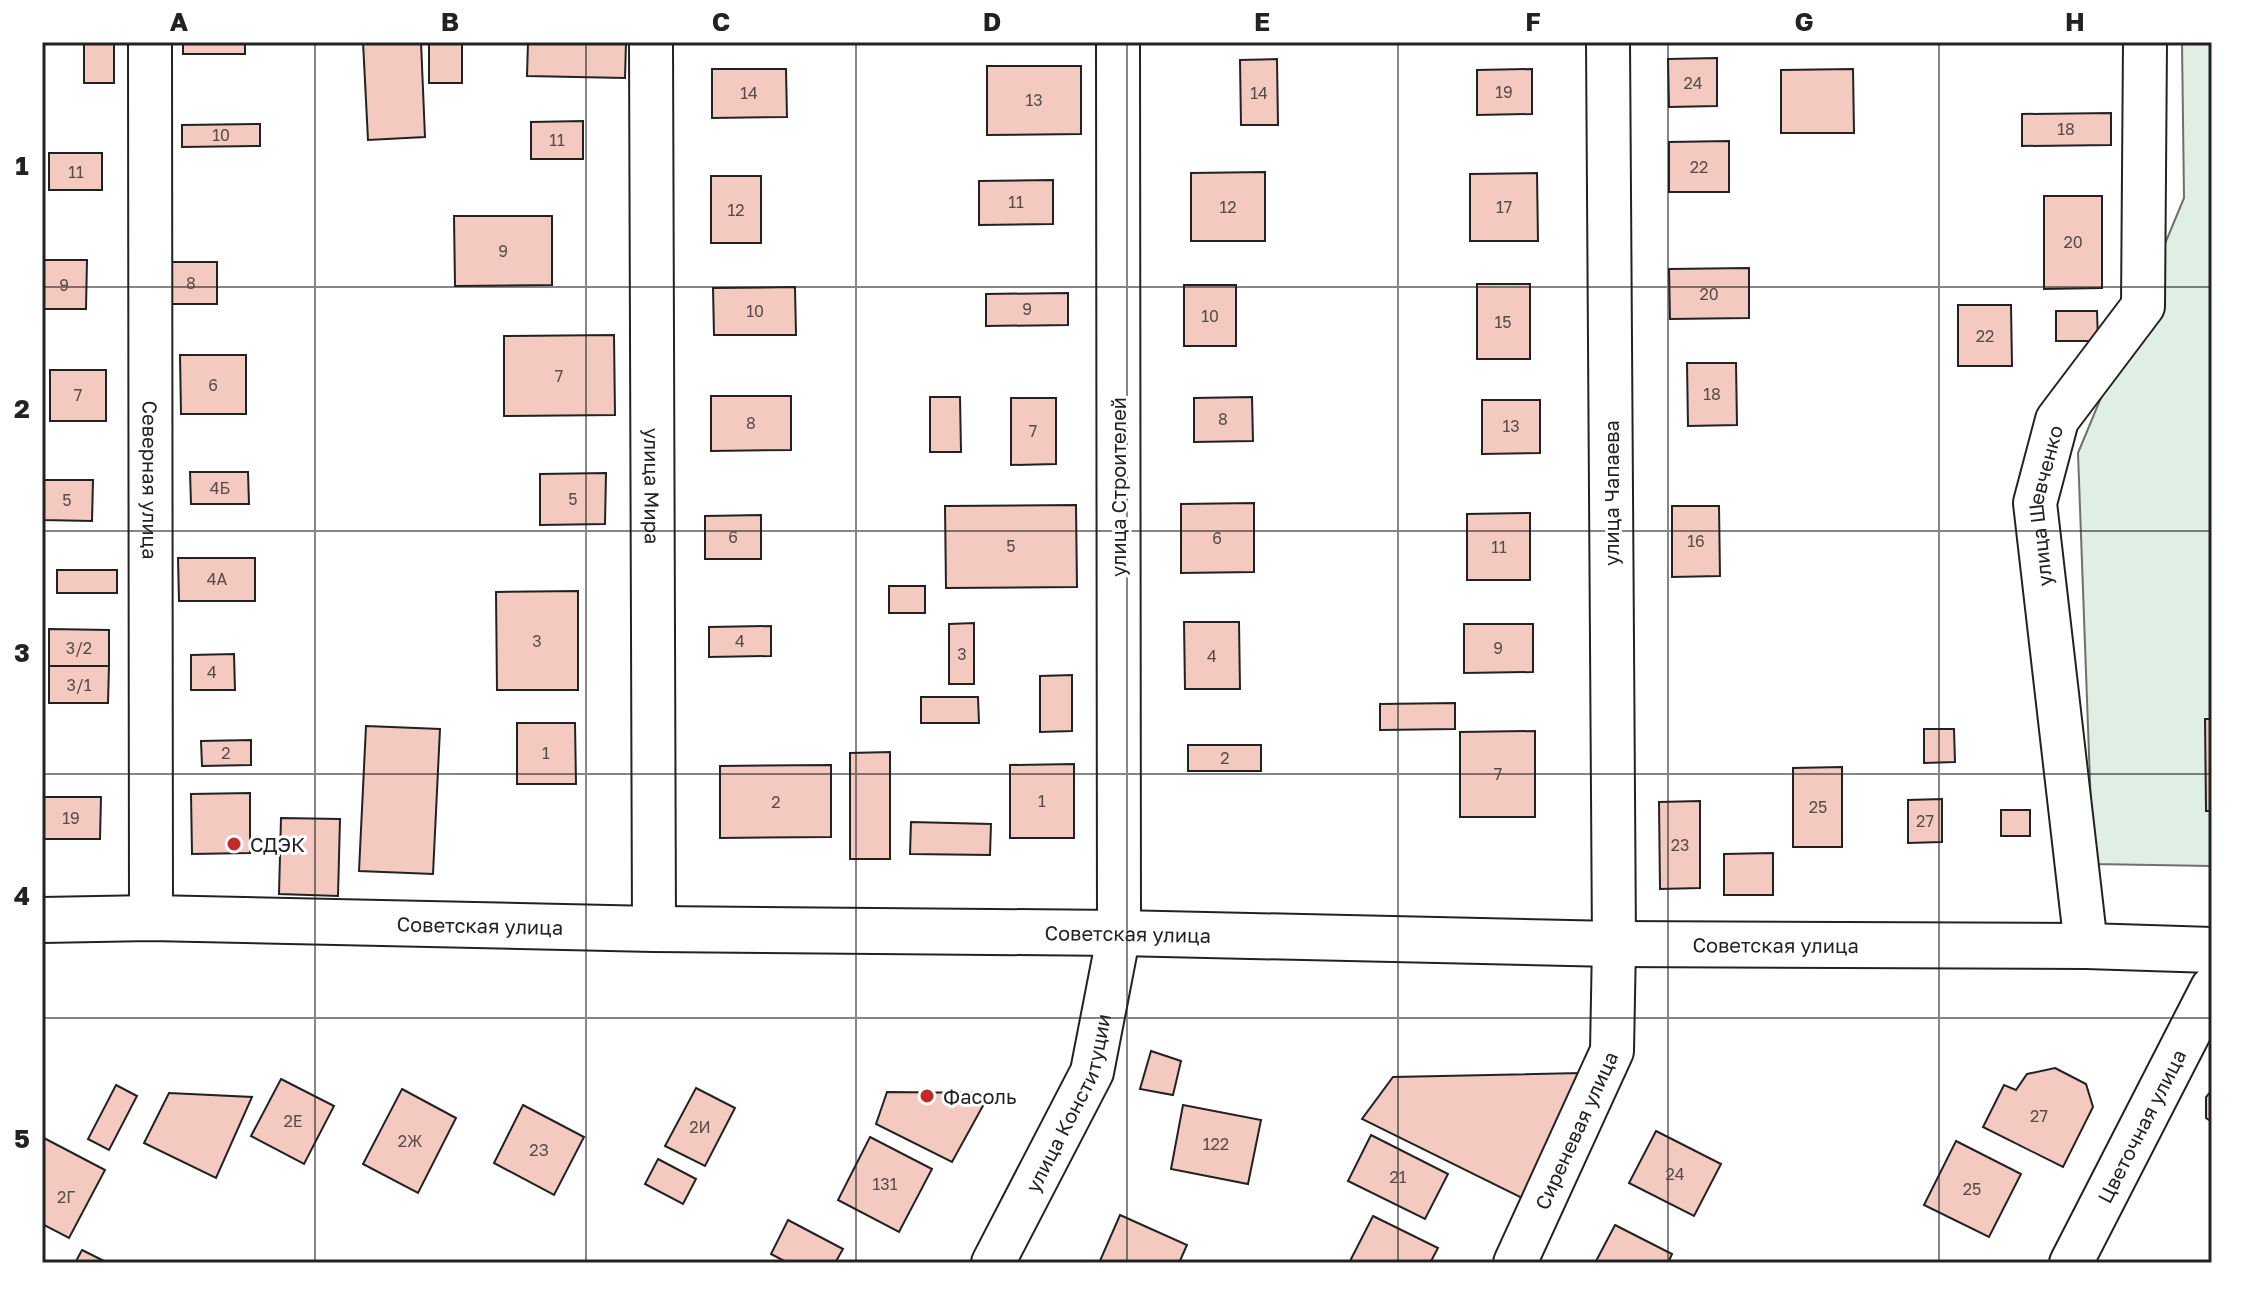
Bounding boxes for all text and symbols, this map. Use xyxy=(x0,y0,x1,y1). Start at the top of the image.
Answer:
text: A xyxy=(170,6,189,37)
text: B xyxy=(441,6,459,37)
text: C xyxy=(712,6,730,37)
text: D xyxy=(983,6,1001,37)
text: E xyxy=(1254,6,1270,37)
text: F xyxy=(1525,6,1541,37)
text: G xyxy=(1794,6,1814,37)
text: H xyxy=(2065,6,2085,37)
house number: 24 xyxy=(1683,73,1703,93)
house number: 19 xyxy=(1495,82,1513,102)
house number: 14 xyxy=(740,83,758,103)
house number: 14 xyxy=(1250,83,1268,103)
house number: 13 xyxy=(1025,90,1043,110)
house number: 18 xyxy=(2057,119,2075,139)
house number: 10 xyxy=(212,125,230,145)
house number: 11 xyxy=(549,130,565,150)
text: 1 xyxy=(15,150,29,181)
house number: 22 xyxy=(1690,157,1708,177)
house number: 11 xyxy=(68,162,84,182)
house number: 11 xyxy=(1008,192,1024,212)
house number: 12 xyxy=(1219,197,1237,217)
house number: 17 xyxy=(1496,197,1512,217)
house number: 12 xyxy=(727,200,745,220)
house number: 20 xyxy=(2063,232,2083,252)
house number: 9 xyxy=(498,241,508,261)
house number: 8 xyxy=(186,273,196,293)
house number: 9 xyxy=(59,275,69,295)
house number: 20 xyxy=(1699,284,1719,304)
house number: 9 xyxy=(1022,299,1032,319)
house number: 10 xyxy=(746,301,764,321)
house number: 10 xyxy=(1201,306,1219,326)
house number: 15 xyxy=(1494,312,1512,332)
house number: 22 xyxy=(1976,326,1994,346)
house number: 7 xyxy=(555,366,563,386)
house number: 6 xyxy=(208,375,218,395)
house number: 18 xyxy=(1703,384,1721,404)
house number: 7 xyxy=(74,385,82,405)
text: 2 xyxy=(14,393,30,424)
street label: улица Строителей xyxy=(1106,397,1130,577)
street label: Северная улица xyxy=(138,400,163,560)
house number: 8 xyxy=(1218,409,1228,429)
house number: 8 xyxy=(746,413,756,433)
house number: 13 xyxy=(1502,416,1520,436)
street label: улица Чапаева xyxy=(1599,420,1623,566)
house number: 7 xyxy=(1029,421,1037,441)
street label: улица Шевченко xyxy=(2023,423,2067,588)
street label: улица Мира xyxy=(640,428,665,544)
house number: 4Б xyxy=(210,478,230,498)
house number: 5 xyxy=(568,489,578,509)
house number: 5 xyxy=(62,490,72,510)
house number: 6 xyxy=(728,527,738,547)
house number: 6 xyxy=(1212,528,1222,548)
house number: 16 xyxy=(1687,531,1705,551)
house number: 5 xyxy=(1006,536,1016,556)
house number: 11 xyxy=(1491,537,1507,557)
house number: 4А xyxy=(207,569,228,589)
house number: 3 xyxy=(532,631,542,651)
house number: 4 xyxy=(735,631,745,651)
text: 3 xyxy=(14,637,30,668)
house number: 3/2 xyxy=(66,638,92,658)
house number: 9 xyxy=(1493,638,1503,658)
house number: 3 xyxy=(957,644,967,664)
house number: 4 xyxy=(1207,646,1217,666)
house number: 4 xyxy=(207,662,217,682)
house number: 3/1 xyxy=(67,675,92,695)
house number: 2 xyxy=(221,743,231,763)
house number: 1 xyxy=(542,743,550,763)
house number: 2 xyxy=(1220,748,1230,768)
house number: 7 xyxy=(1494,764,1502,784)
house number: 1 xyxy=(1038,791,1046,811)
house number: 2 xyxy=(771,792,781,812)
house number: 25 xyxy=(1809,797,1827,817)
house number: 19 xyxy=(62,808,80,828)
house number: 27 xyxy=(1916,811,1934,831)
place label: СДЭК xyxy=(250,832,305,856)
marker: СДЭК xyxy=(225,835,243,853)
house number: 23 xyxy=(1671,835,1689,855)
text: 4 xyxy=(14,880,30,911)
street label: Советская улица xyxy=(396,911,563,939)
street label: Советская улица xyxy=(1044,920,1211,947)
street label: Советская улица xyxy=(1692,932,1859,957)
street label: улица Конституции xyxy=(1020,1012,1115,1196)
street label: Цветочная улица xyxy=(2092,1045,2191,1207)
street label: Сиреневая улица xyxy=(1529,1047,1622,1213)
place label: Фасоль xyxy=(943,1084,1016,1108)
marker: Фасоль xyxy=(918,1087,936,1105)
house number: 27 xyxy=(2030,1106,2048,1126)
house number: 2Е xyxy=(283,1111,303,1131)
house number: 2И xyxy=(689,1117,711,1137)
text: 5 xyxy=(14,1123,30,1154)
house number: 2Ж xyxy=(398,1131,422,1151)
house number: 122 xyxy=(1203,1134,1229,1154)
house number: 2З xyxy=(529,1140,549,1160)
house number: 24 xyxy=(1665,1164,1685,1184)
house number: 21 xyxy=(1389,1167,1407,1187)
house number: 131 xyxy=(873,1174,898,1194)
house number: 25 xyxy=(1963,1179,1981,1199)
house number: 2Г xyxy=(57,1187,75,1207)

